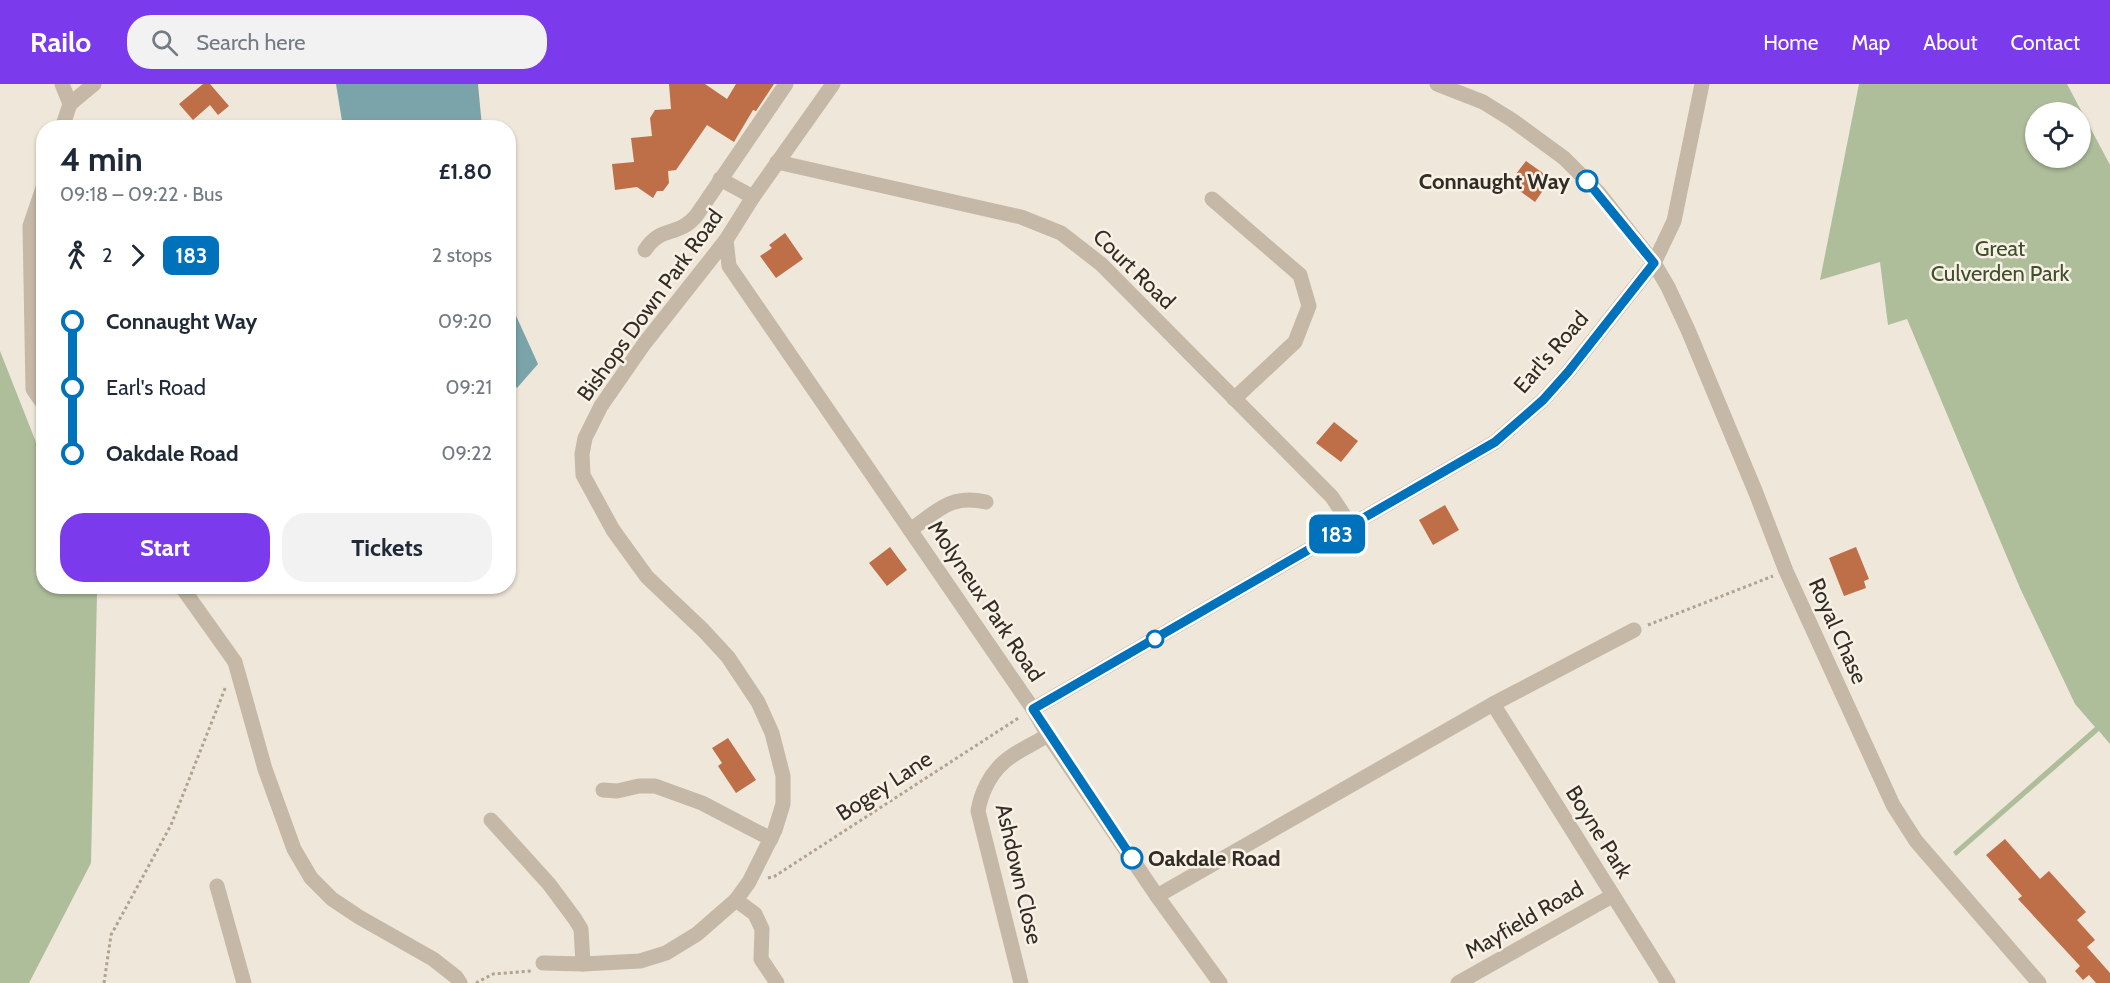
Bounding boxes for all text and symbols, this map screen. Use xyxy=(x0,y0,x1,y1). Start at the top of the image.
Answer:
search box xyxy=(127,15,547,69)
text: Railo xyxy=(30,25,91,59)
icon: search xyxy=(148,26,181,59)
text: Search here xyxy=(196,29,306,56)
text: Home xyxy=(1763,30,1819,55)
text: Map xyxy=(1852,30,1890,55)
text: About xyxy=(1923,30,1977,55)
text: Contact xyxy=(2010,30,2080,55)
map controls xyxy=(2025,102,2091,168)
button: locate xyxy=(2025,102,2091,168)
text: 4 min xyxy=(60,139,143,179)
text: £1.80 xyxy=(439,158,492,185)
place label: Connaught Way xyxy=(1419,168,1570,195)
marker: Connaught Way xyxy=(1576,170,1598,192)
text: 09:18 – 09:22 · Bus xyxy=(60,182,223,206)
street label: Bishops Down Park Road xyxy=(571,204,729,406)
street label: Court Road xyxy=(1087,223,1181,315)
park label: Great Culverden Park xyxy=(1931,235,2069,287)
icon: walk xyxy=(60,239,93,272)
icon: forward xyxy=(121,239,154,272)
text: 2 xyxy=(102,243,112,267)
text: 183 xyxy=(175,243,207,268)
text: 2 stops xyxy=(432,243,492,267)
street label: Earl's Road xyxy=(1508,305,1594,399)
text: Connaught Way xyxy=(106,308,257,335)
text: 09:20 xyxy=(438,309,492,333)
text: Earl's Road xyxy=(106,374,206,401)
text: 09:21 xyxy=(446,375,492,399)
text: Oakdale Road xyxy=(106,440,239,467)
text: 09:22 xyxy=(442,441,492,465)
button: Start xyxy=(60,513,270,582)
button: Tickets xyxy=(282,513,492,582)
line badge: 183 xyxy=(1302,514,1372,554)
street label: Molyneux Park Road xyxy=(922,515,1050,687)
text: 183 xyxy=(1321,522,1353,547)
street label: Royal Chase xyxy=(1803,574,1873,688)
unlabelled marker xyxy=(1146,630,1164,648)
street label: Bogey Lane xyxy=(831,745,937,827)
street label: Boyne Park xyxy=(1560,781,1638,883)
street label: Ashdown Close xyxy=(990,801,1048,947)
place label: Oakdale Road xyxy=(1148,845,1281,872)
marker: Oakdale Road xyxy=(1121,847,1143,869)
street label: Mayfield Road xyxy=(1460,875,1588,965)

